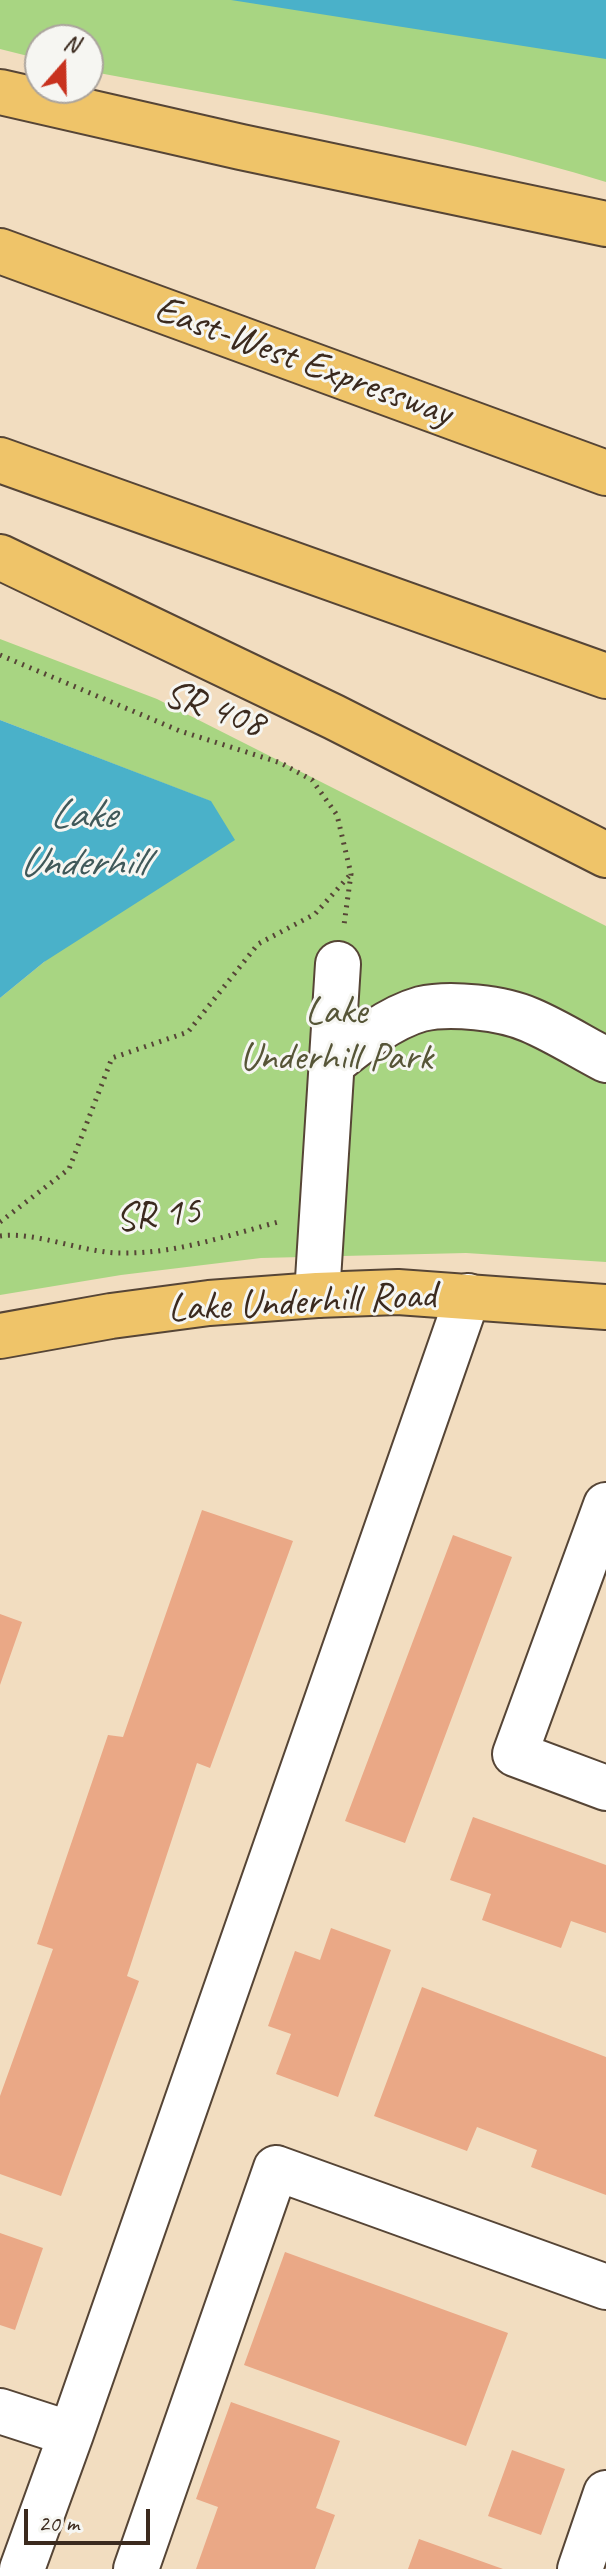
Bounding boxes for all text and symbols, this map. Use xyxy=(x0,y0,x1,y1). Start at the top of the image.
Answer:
north arrow xyxy=(24,24,104,104)
text: N xyxy=(60,28,83,59)
street label: East-West Expressway xyxy=(148,286,458,438)
street label: SR 408 xyxy=(157,671,271,749)
water label: Lake Underhill xyxy=(19,791,145,890)
park label: Lake Underhill Park xyxy=(239,989,433,1083)
street label: SR 15 xyxy=(113,1188,203,1244)
street label: Lake Underhill Road xyxy=(167,1272,437,1334)
scale bar xyxy=(28,2493,154,2543)
text: 20 m xyxy=(38,2508,79,2538)

